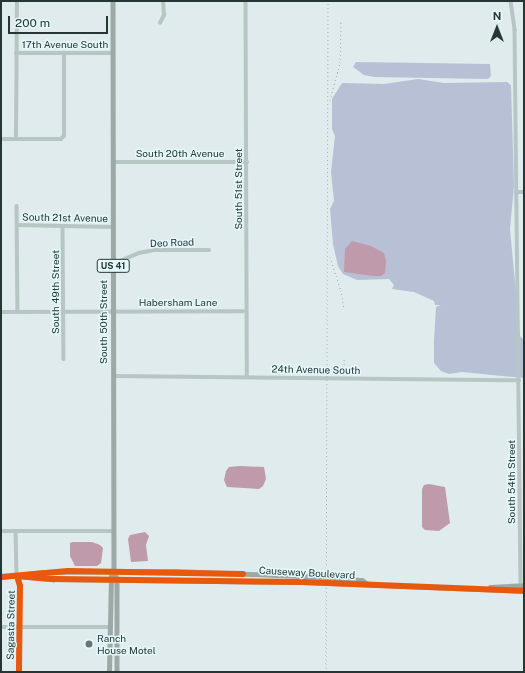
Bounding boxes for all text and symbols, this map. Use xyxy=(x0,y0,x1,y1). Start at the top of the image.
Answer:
scale bar xyxy=(10,8,110,34)
north arrow xyxy=(477,8,517,48)
text: N xyxy=(493,10,501,22)
text: 200 m xyxy=(15,16,50,30)
street label: 17th Avenue South xyxy=(22,39,108,51)
street label: South 20th Avenue xyxy=(136,148,224,160)
street label: South 51st Street xyxy=(233,148,245,230)
street label: South 21st Avenue xyxy=(22,211,108,225)
street label: Deo Road xyxy=(150,236,194,250)
street label: South 49th Street xyxy=(50,250,62,334)
road number: US 41 xyxy=(96,259,130,273)
street label: South 50th Street xyxy=(98,280,110,364)
street label: Habersham Lane xyxy=(139,297,217,309)
street label: 24th Avenue South xyxy=(271,363,361,377)
street label: South 54th Street xyxy=(506,440,518,524)
street label: Causeway Boulevard xyxy=(259,564,355,582)
street label: Sagasta Street xyxy=(4,590,18,660)
place label: Ranch House Motel xyxy=(97,632,156,656)
marker: Ranch House Motel xyxy=(84,639,94,649)

